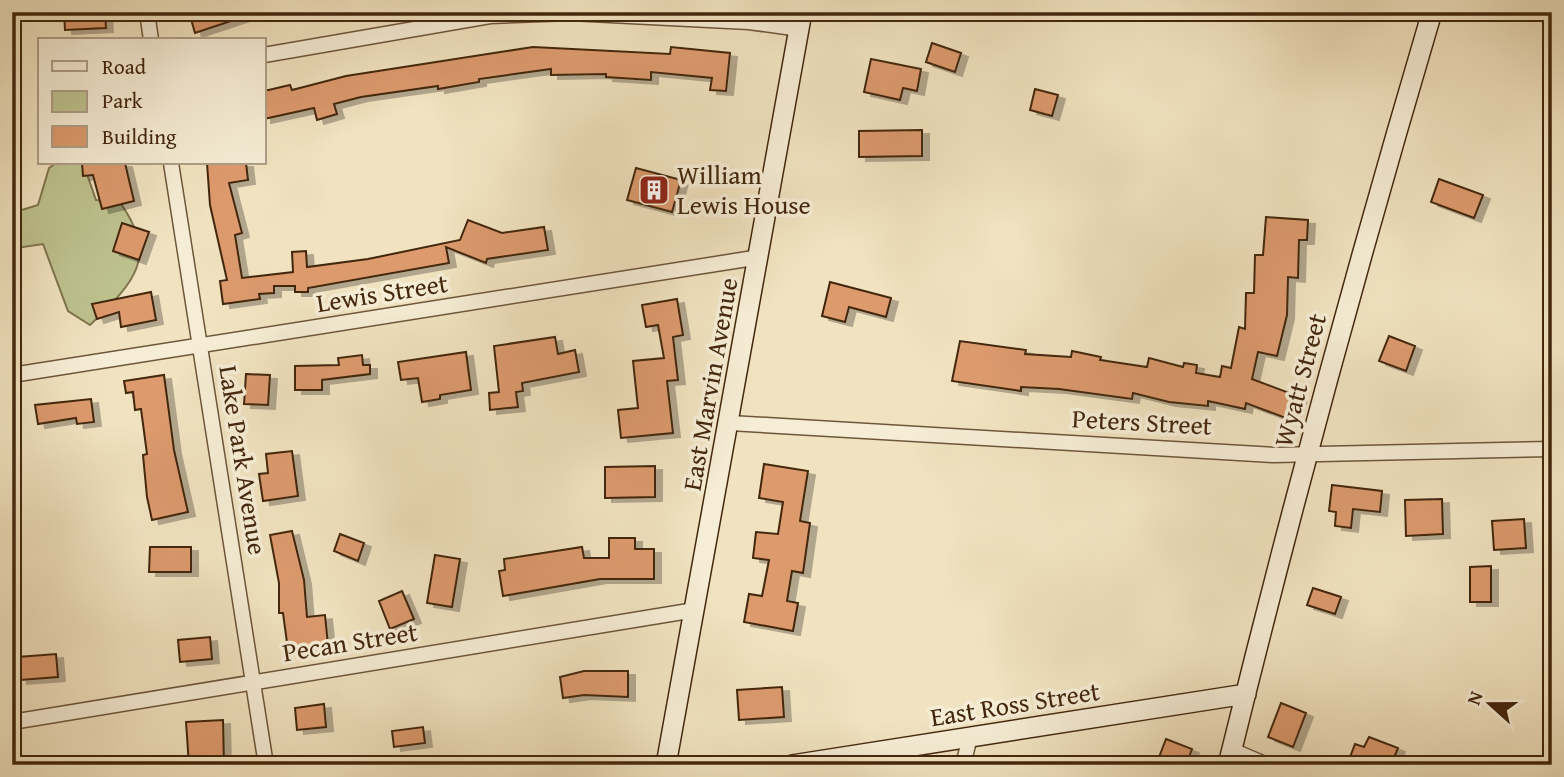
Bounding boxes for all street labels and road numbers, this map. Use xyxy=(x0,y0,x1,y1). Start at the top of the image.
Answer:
street label: Lewis Street xyxy=(313,263,450,322)
street label: East Marvin Avenue xyxy=(672,274,747,493)
street label: Wyatt Street xyxy=(1263,309,1336,451)
street label: Lake Park Avenue xyxy=(209,362,278,557)
street label: Peters Street xyxy=(1071,398,1213,445)
street label: Pecan Street xyxy=(280,612,420,671)
street label: East Ross Street xyxy=(927,671,1102,736)

